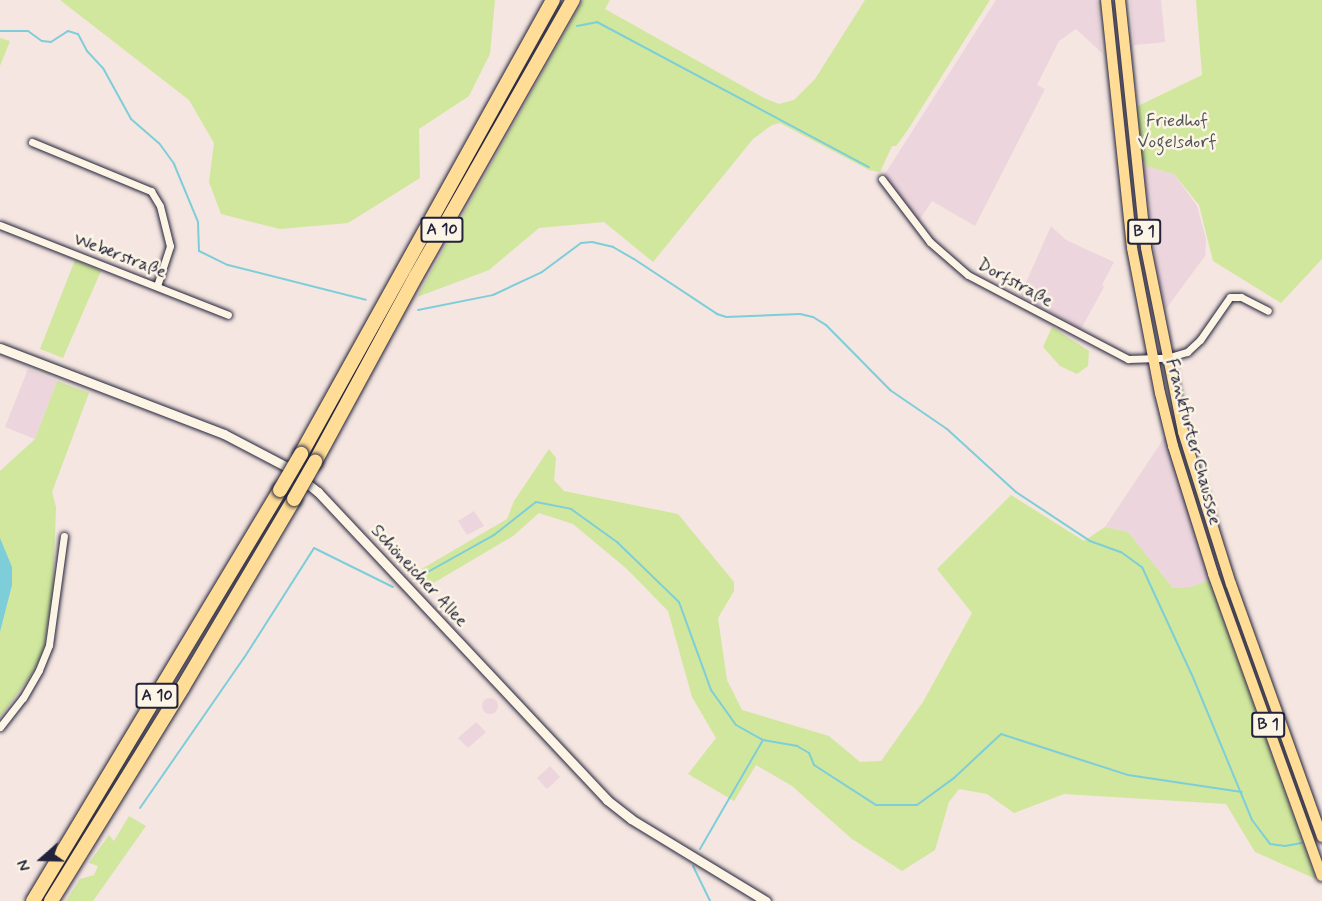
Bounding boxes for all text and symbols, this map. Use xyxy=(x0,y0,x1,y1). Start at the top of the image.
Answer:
park label: Friedhof Vogelsdorf xyxy=(1138,111,1216,154)
road number: A 10 xyxy=(420,217,464,243)
road number: B 1 xyxy=(1126,219,1162,245)
street label: Weberstraße xyxy=(71,228,169,284)
street label: Dorfstraße xyxy=(974,254,1056,312)
street label: Frankfurter Chaussee xyxy=(1160,355,1226,529)
street label: Schöneicher Allee xyxy=(366,520,472,632)
road number: A 10 xyxy=(134,683,180,709)
road number: B 1 xyxy=(1250,712,1286,738)
north arrow xyxy=(12,829,72,889)
text: N xyxy=(13,857,36,874)

